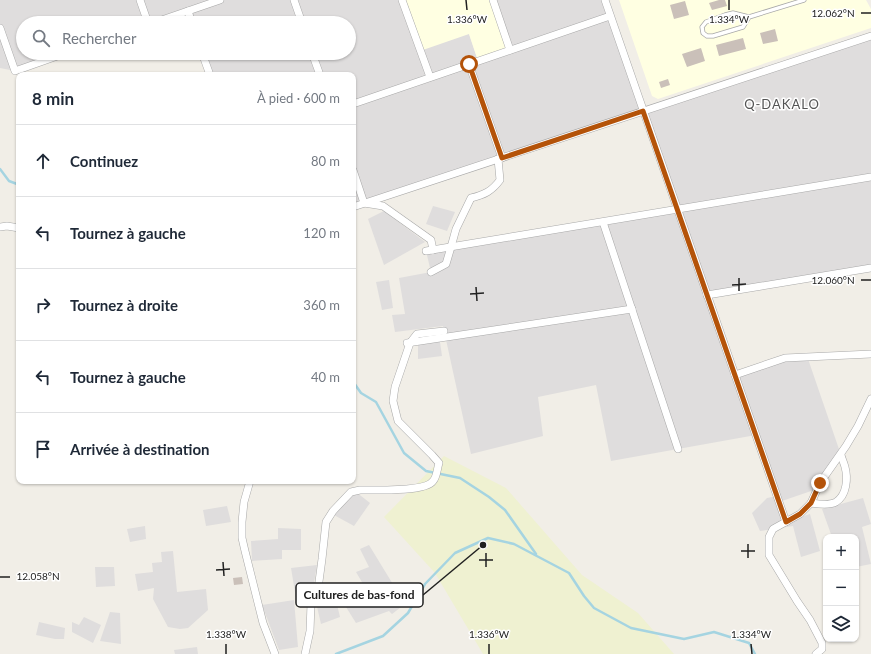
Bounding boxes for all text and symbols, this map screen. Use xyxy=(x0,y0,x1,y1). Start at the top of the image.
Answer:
text: 12.062°N xyxy=(811,7,855,19)
text: 1.336°W xyxy=(447,13,488,25)
text: 1.334°W xyxy=(709,13,750,25)
search box xyxy=(16,16,356,60)
icon: search xyxy=(30,27,52,49)
text: Rechercher xyxy=(62,29,136,47)
route start xyxy=(460,55,478,73)
text: 8 min xyxy=(32,88,74,109)
text: À pied · 600 m xyxy=(257,90,340,106)
district label: Q-DAKALO xyxy=(744,96,820,112)
icon: ahead xyxy=(32,150,54,172)
text: Continuez xyxy=(70,152,138,170)
text: 80 m xyxy=(311,153,340,169)
icon: left xyxy=(32,222,54,244)
text: Tournez à gauche xyxy=(70,224,186,242)
text: 120 m xyxy=(303,225,340,241)
text: 12.060°N xyxy=(811,274,855,286)
icon: right xyxy=(32,294,54,316)
text: Tournez à droite xyxy=(70,296,178,314)
text: 360 m xyxy=(303,297,340,313)
icon: left xyxy=(32,366,54,388)
text: Tournez à gauche xyxy=(70,368,186,386)
text: 40 m xyxy=(311,369,340,385)
icon: arrive xyxy=(32,438,54,460)
text: Arrivée à destination xyxy=(70,440,209,458)
route end xyxy=(811,474,829,492)
map controls xyxy=(823,534,859,642)
button: + xyxy=(823,534,859,570)
text: 12.058°N xyxy=(16,570,60,582)
button: − xyxy=(823,570,859,606)
callout: Cultures de bas-fond xyxy=(296,583,423,607)
text: Cultures de bas-fond xyxy=(303,587,415,602)
button: layers xyxy=(823,606,859,642)
text: 1.338°W xyxy=(206,628,247,640)
text: 1.336°W xyxy=(469,628,510,640)
text: 1.334°W xyxy=(731,628,772,640)

